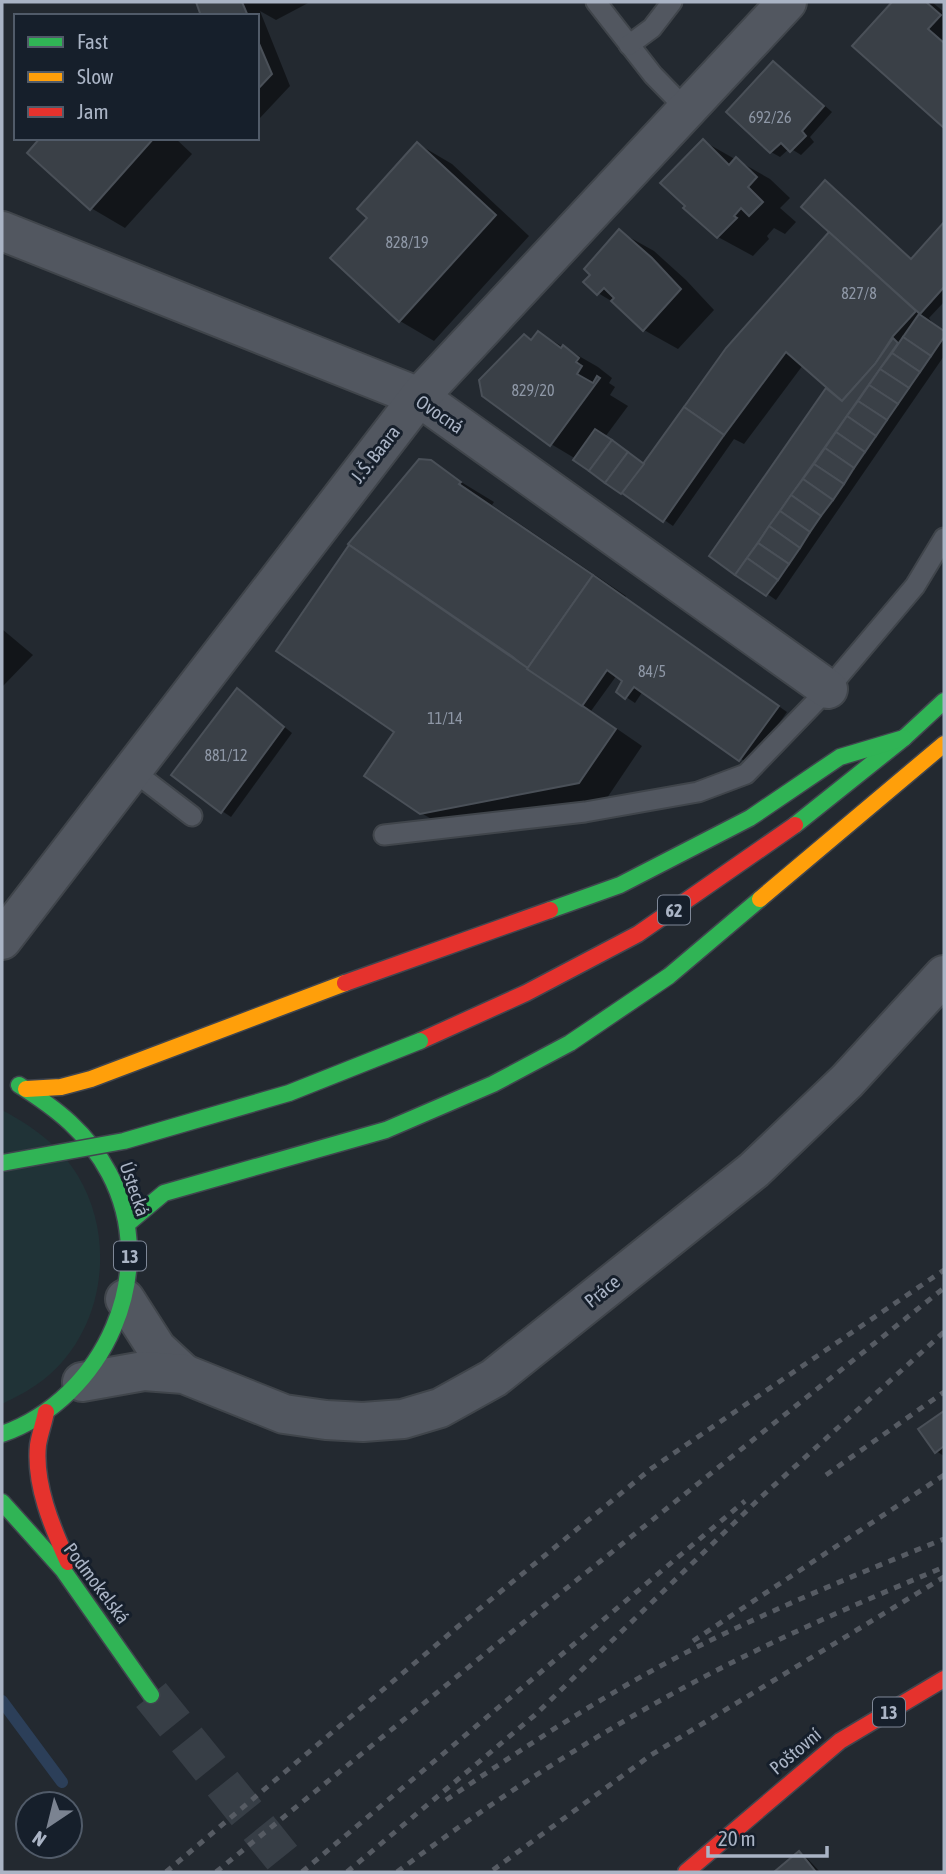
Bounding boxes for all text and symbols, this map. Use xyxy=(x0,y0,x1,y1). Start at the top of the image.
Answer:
legend xyxy=(14,14,259,140)
text: Fast xyxy=(77,29,108,53)
text: Slow xyxy=(77,64,114,88)
text: Jam xyxy=(77,99,109,123)
house number: 692/26 xyxy=(748,108,792,126)
house number: 828/19 xyxy=(385,233,429,251)
house number: 827/8 xyxy=(841,284,877,302)
house number: 829/20 xyxy=(511,381,555,399)
street label: Ovocná xyxy=(412,390,468,438)
street label: J. Š. Baara xyxy=(346,421,404,487)
house number: 84/5 xyxy=(638,662,666,680)
house number: 11/14 xyxy=(427,709,463,727)
house number: 881/12 xyxy=(204,746,248,764)
road number: 62 xyxy=(658,896,690,925)
street label: Ústecká xyxy=(115,1159,155,1219)
road number: 13 xyxy=(114,1241,146,1270)
street label: Práce xyxy=(580,1270,624,1312)
street label: Podmokelská xyxy=(60,1538,134,1628)
road number: 13 xyxy=(873,1698,905,1727)
street label: Poštovní xyxy=(765,1723,825,1779)
north arrow xyxy=(14,1790,84,1860)
scale bar xyxy=(708,1814,827,1858)
text: 20 m xyxy=(718,1826,756,1850)
text: N xyxy=(28,1827,50,1851)

